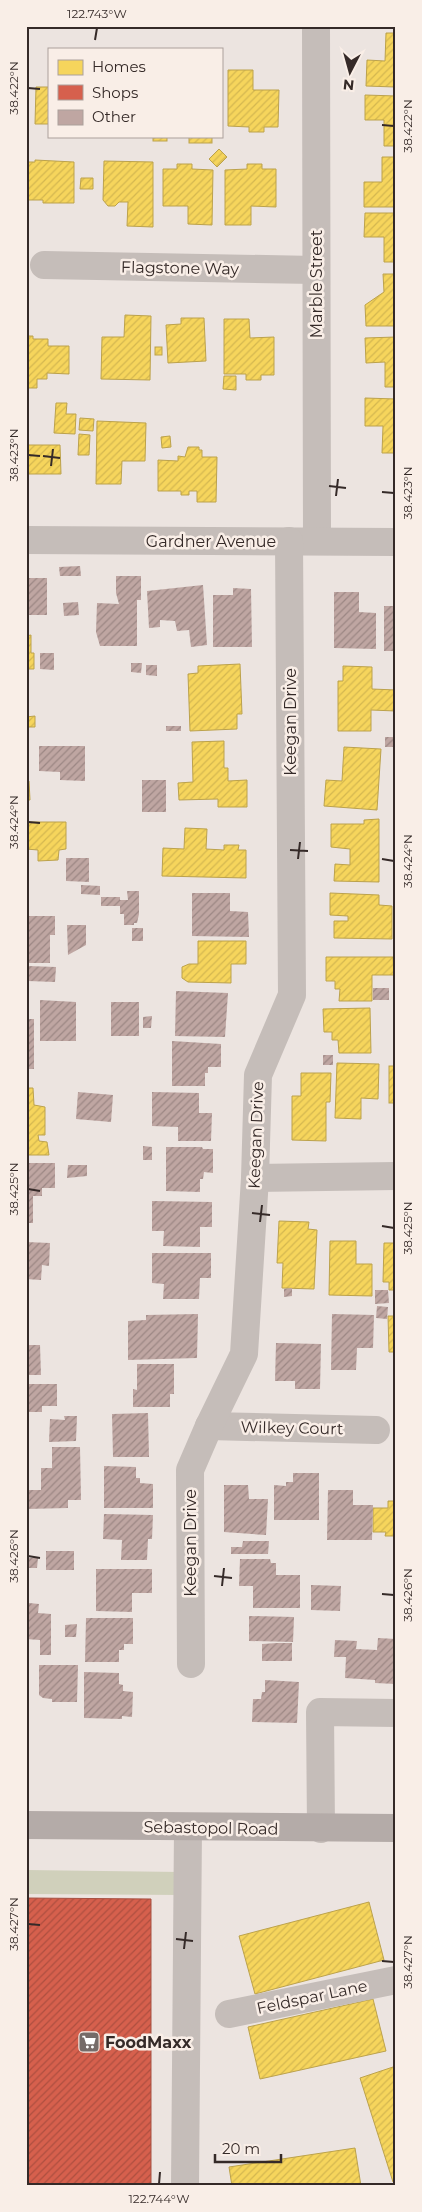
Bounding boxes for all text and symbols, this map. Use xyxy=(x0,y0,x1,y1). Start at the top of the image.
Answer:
text: 122.743°W xyxy=(67,6,127,21)
legend xyxy=(48,48,222,138)
north arrow xyxy=(324,48,374,98)
text: Homes xyxy=(92,57,146,76)
text: 38.422°N xyxy=(6,61,21,115)
text: N xyxy=(342,75,355,94)
text: Shops xyxy=(92,83,138,102)
text: 38.422°N xyxy=(400,99,415,153)
text: Other xyxy=(92,107,136,126)
street label: Marble Street xyxy=(307,229,326,338)
street label: Flagstone Way xyxy=(121,257,240,279)
text: 38.423°N xyxy=(6,428,21,482)
text: 38.423°N xyxy=(400,466,415,520)
street label: Gardner Avenue xyxy=(146,532,276,551)
street label: Keegan Drive xyxy=(281,668,300,776)
text: 38.424°N xyxy=(6,795,21,849)
text: 38.424°N xyxy=(400,834,415,888)
street label: Keegan Drive xyxy=(245,1081,267,1189)
text: 38.425°N xyxy=(6,1162,21,1216)
text: 38.425°N xyxy=(400,1201,415,1255)
street label: Wilkey Court xyxy=(240,1418,344,1438)
street label: Keegan Drive xyxy=(181,1489,200,1597)
text: 38.426°N xyxy=(6,1529,21,1583)
text: 38.426°N xyxy=(400,1568,415,1622)
street label: Sebastopol Road xyxy=(143,1817,279,1839)
text: 38.427°N xyxy=(6,1897,21,1951)
text: 38.427°N xyxy=(400,1935,415,1989)
street label: Feldspar Lane xyxy=(255,1976,369,2018)
supermarket icon: FoodMaxx xyxy=(77,2030,101,2054)
place label: FoodMaxx xyxy=(105,2033,192,2052)
scale bar xyxy=(215,2132,281,2164)
text: 20 m xyxy=(222,2139,260,2158)
text: 122.744°W xyxy=(129,2191,189,2206)

